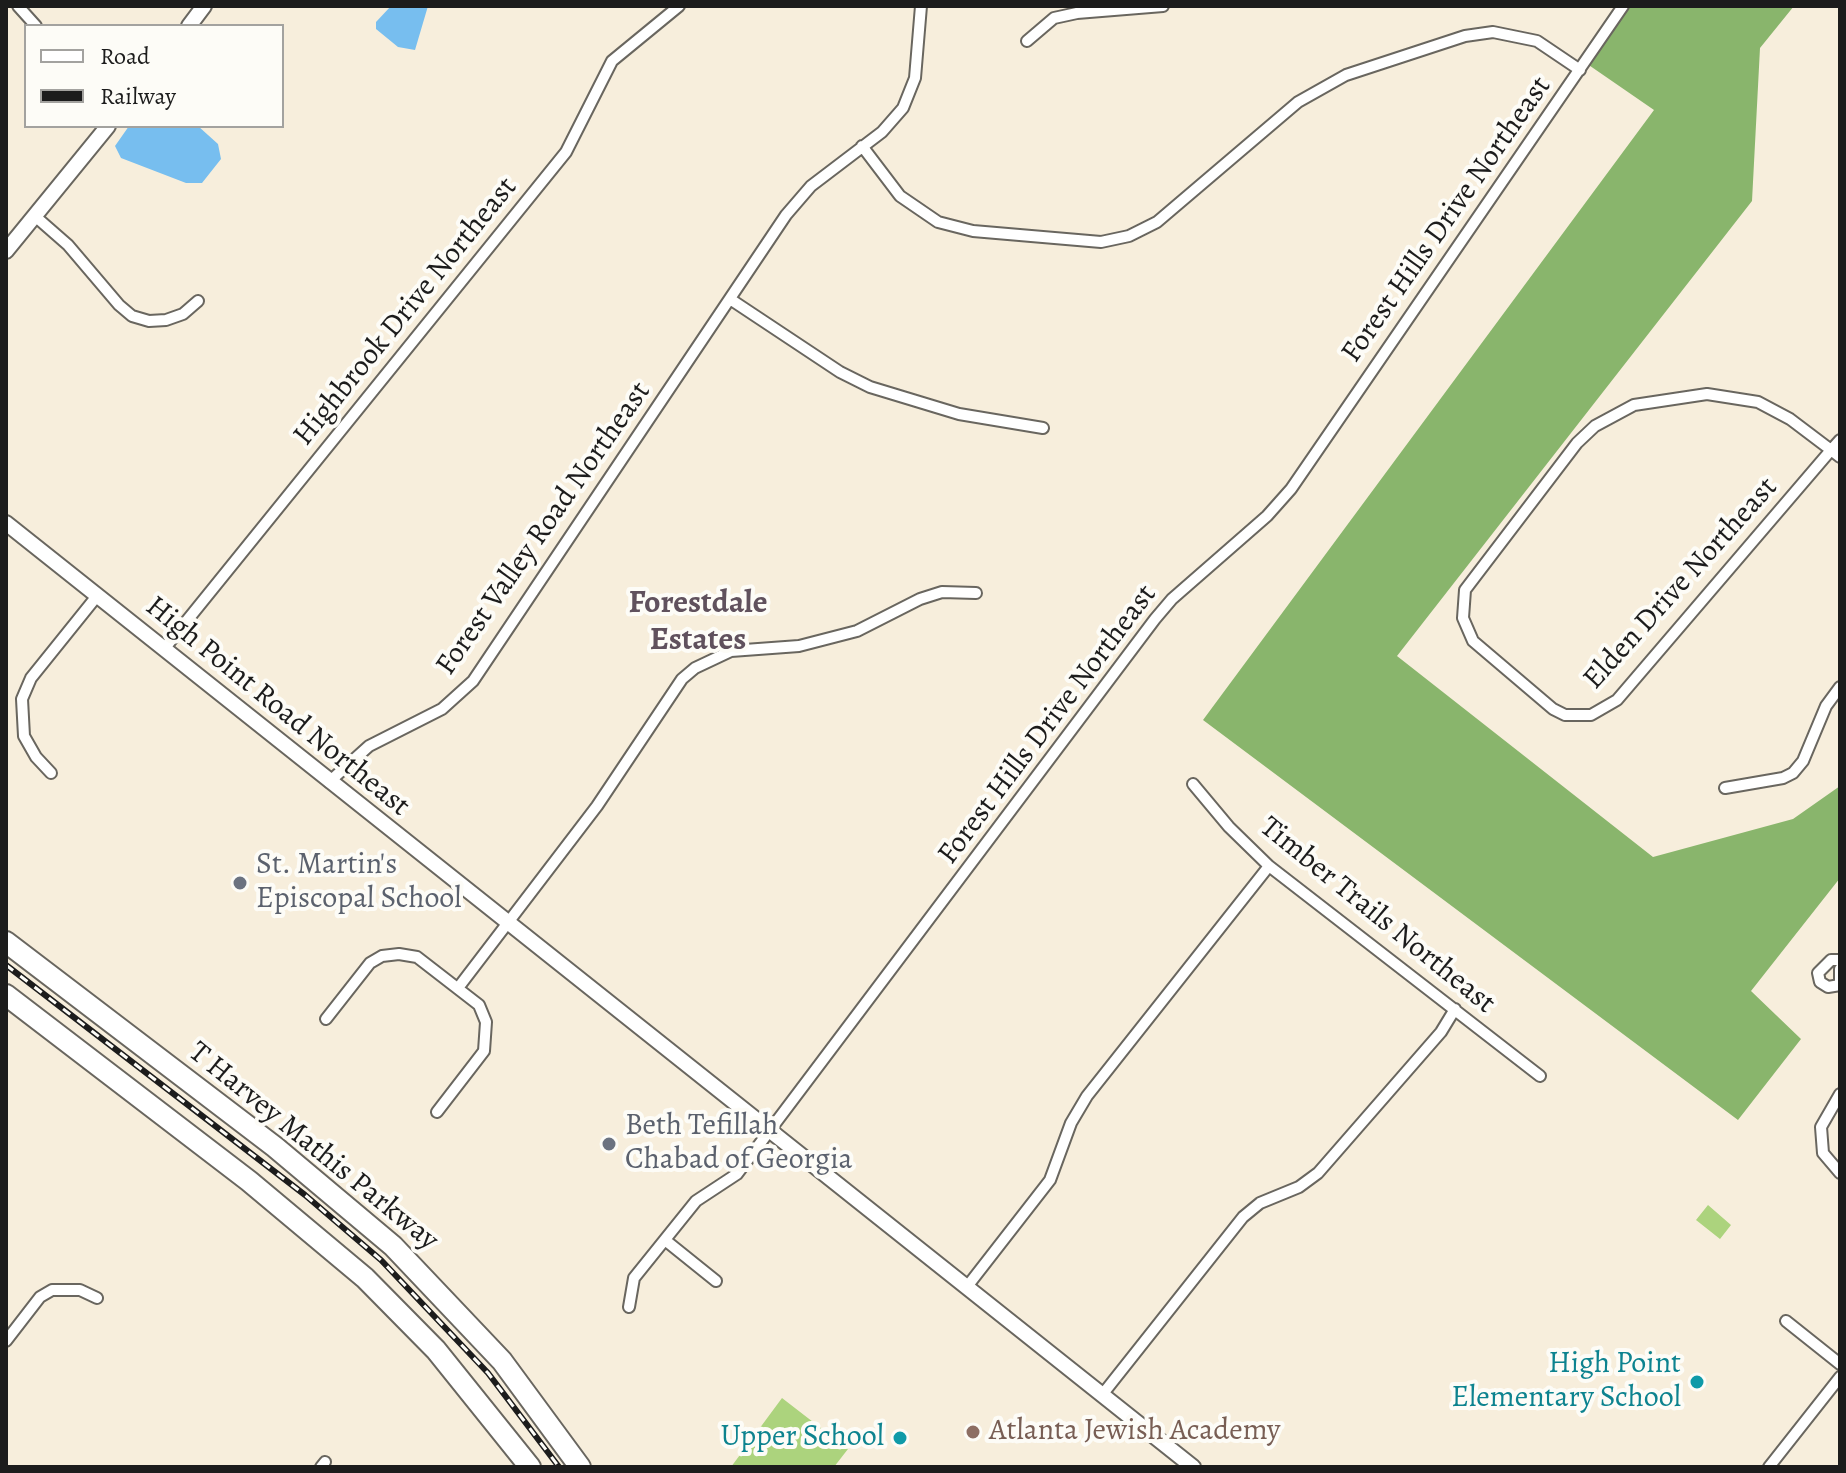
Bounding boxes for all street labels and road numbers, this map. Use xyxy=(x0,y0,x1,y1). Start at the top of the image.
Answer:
street label: Forest Hills Drive Northeast xyxy=(1334,70,1560,370)
street label: Highbrook Drive Northeast xyxy=(287,171,525,453)
street label: Forest Valley Road Northeast xyxy=(429,375,659,683)
street label: Elden Drive Northeast xyxy=(1576,471,1786,697)
street label: Forest Hills Drive Northeast xyxy=(931,578,1165,872)
street label: High Point Road Northeast xyxy=(138,589,416,825)
street label: Timber Trails Northeast xyxy=(1252,810,1502,1022)
street label: T Harvey Mathis Parkway xyxy=(181,1035,445,1259)

